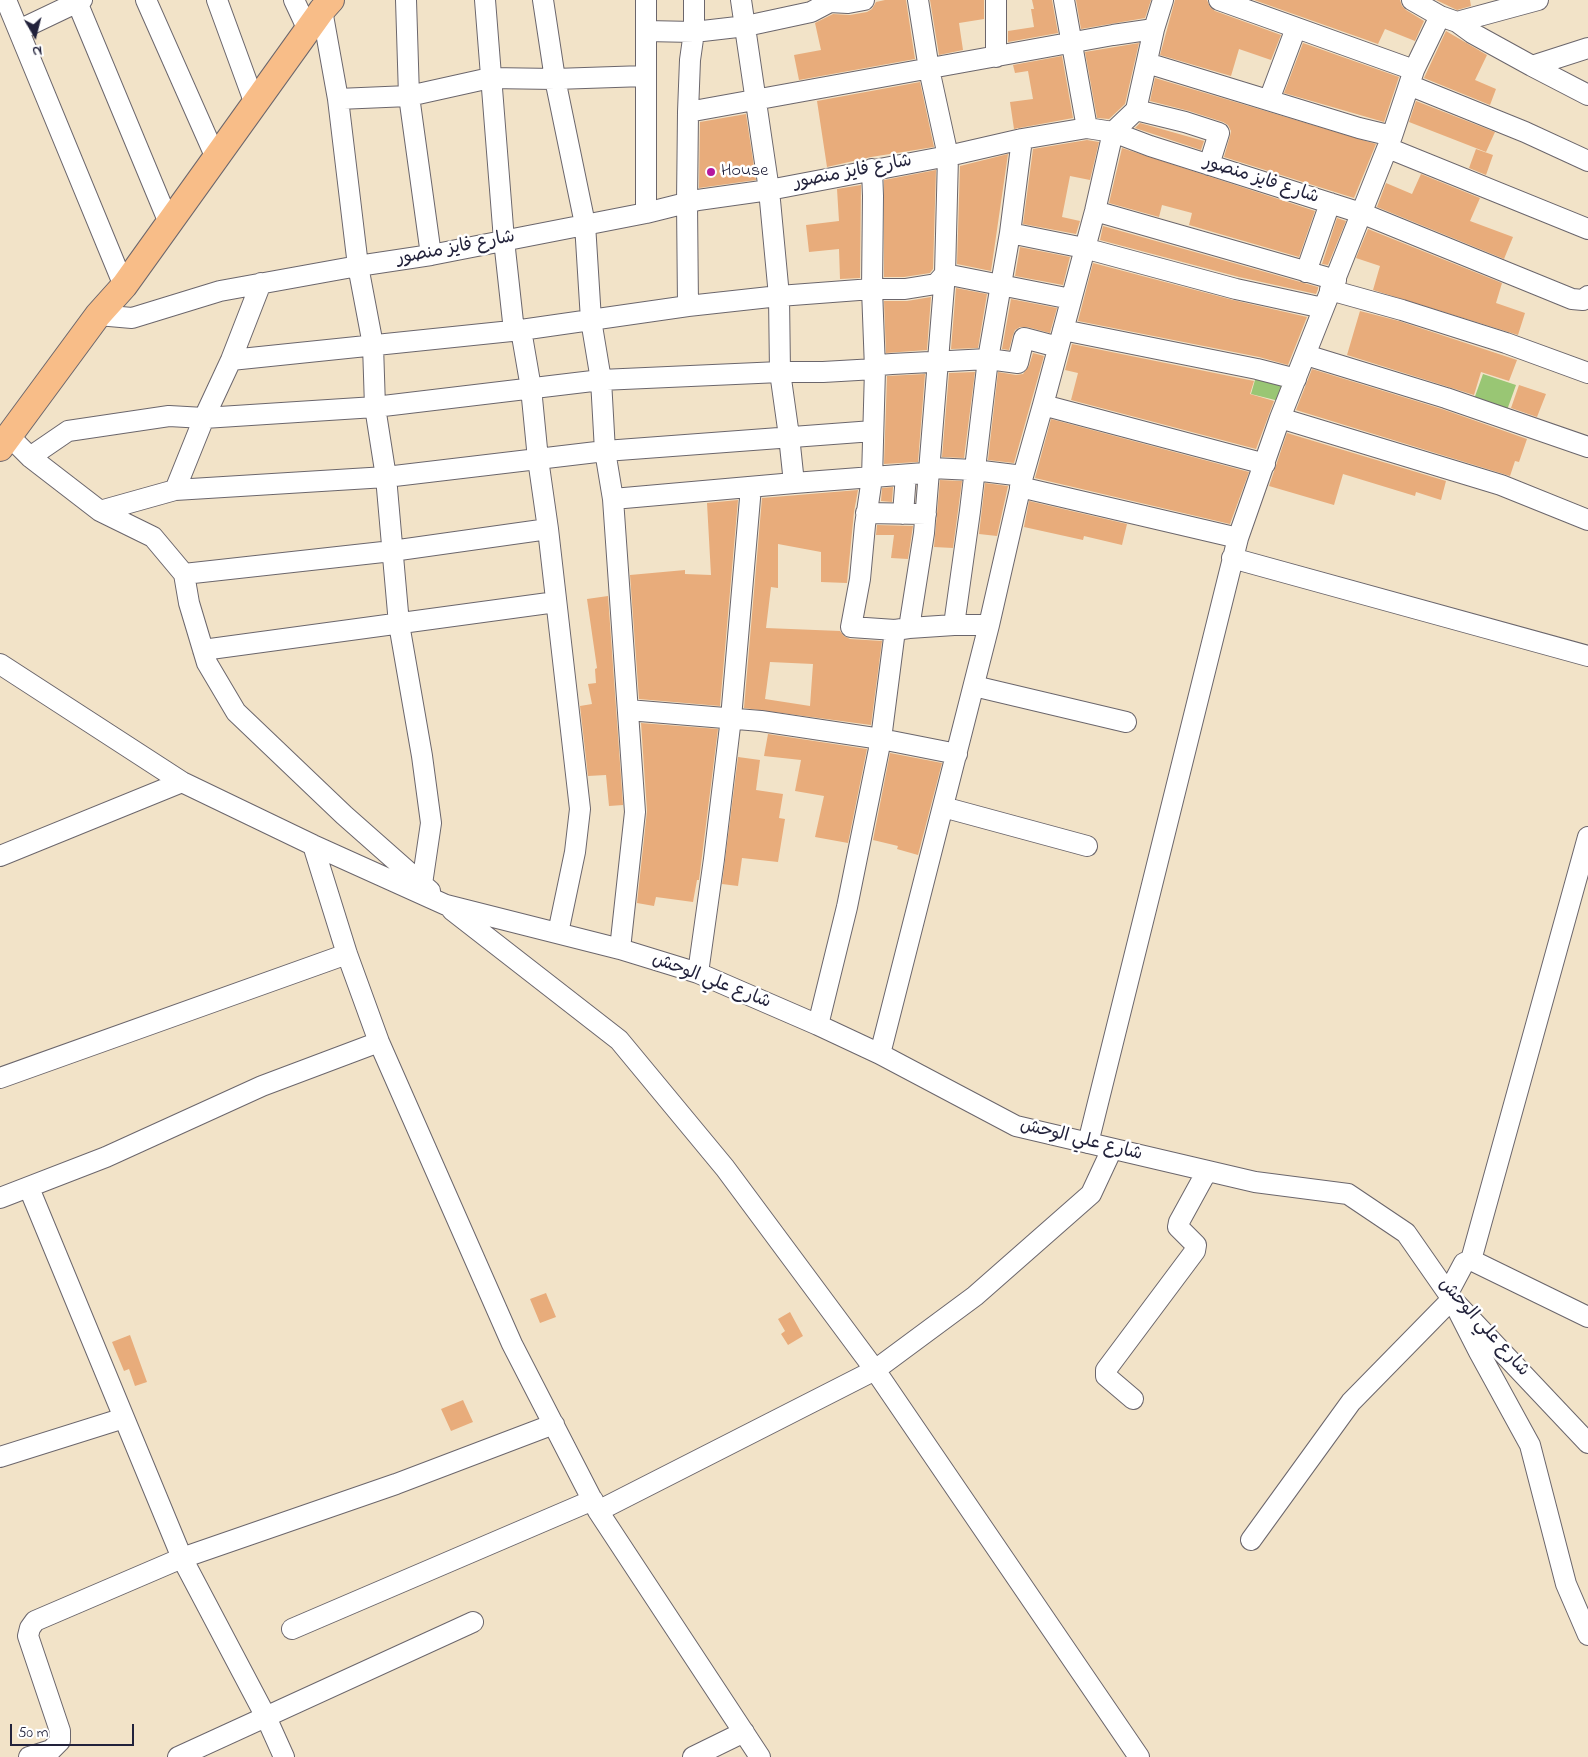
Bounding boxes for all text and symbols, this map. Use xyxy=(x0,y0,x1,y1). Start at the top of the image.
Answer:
north arrow xyxy=(10,10,60,60)
text: N xyxy=(31,39,43,61)
street label: شارع فايز منصور xyxy=(792,151,914,195)
street label: شارع فايز منصور xyxy=(1201,152,1321,210)
place label: House xyxy=(721,161,768,183)
marker: House xyxy=(705,166,717,178)
street label: شارع فايز منصور xyxy=(395,227,517,271)
street label: شارع علي الوحش xyxy=(649,949,773,1015)
street label: شارع علي الوحش xyxy=(1018,1115,1144,1167)
street label: شارع علي الوحش xyxy=(1433,1274,1533,1382)
scale bar xyxy=(12,1714,136,1746)
text: 50 m xyxy=(18,1722,48,1744)

